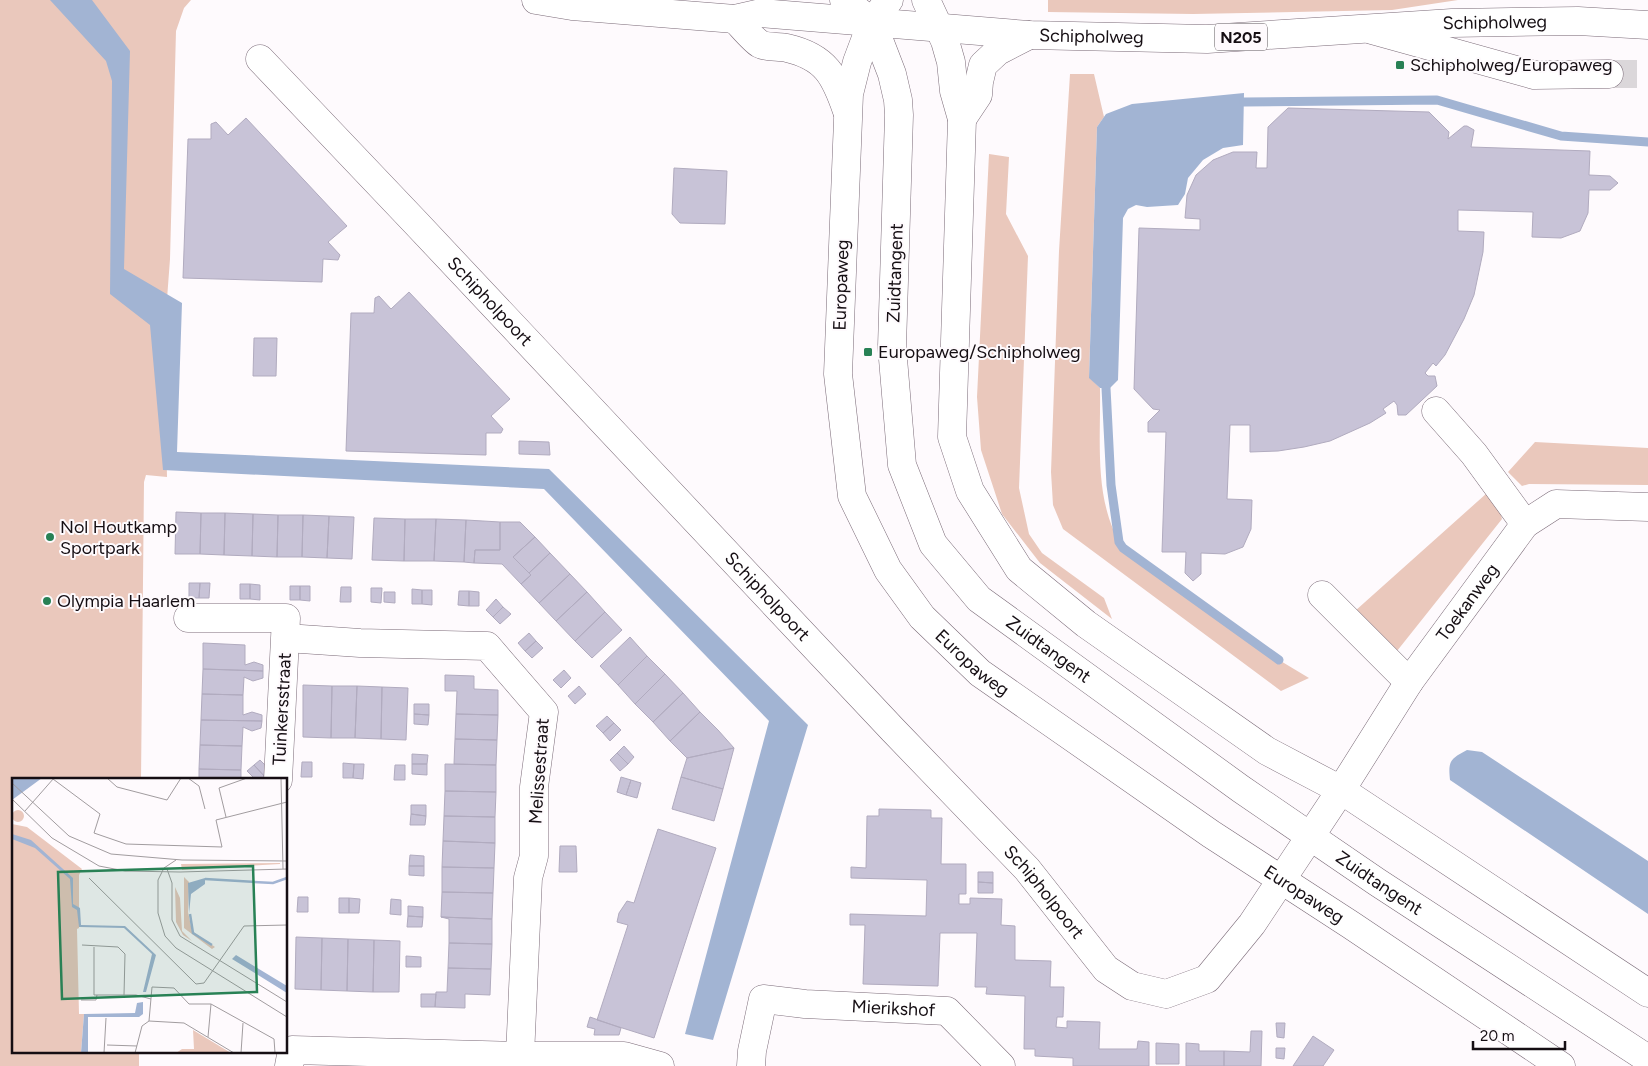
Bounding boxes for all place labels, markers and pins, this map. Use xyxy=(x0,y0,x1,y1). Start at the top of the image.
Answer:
place label: Schipholweg/Europaweg xyxy=(1410,54,1613,76)
marker: Schipholweg/Europaweg xyxy=(1394,59,1406,71)
place label: Europaweg/Schipholweg xyxy=(878,341,1081,363)
marker: Europaweg/Schipholweg xyxy=(862,346,874,358)
place label: Nol Houtkamp Sportpark xyxy=(60,516,177,559)
marker: Nol Houtkamp Sportpark xyxy=(44,531,56,543)
place label: Olympia Haarlem xyxy=(57,590,195,612)
marker: Olympia Haarlem xyxy=(41,595,53,607)

